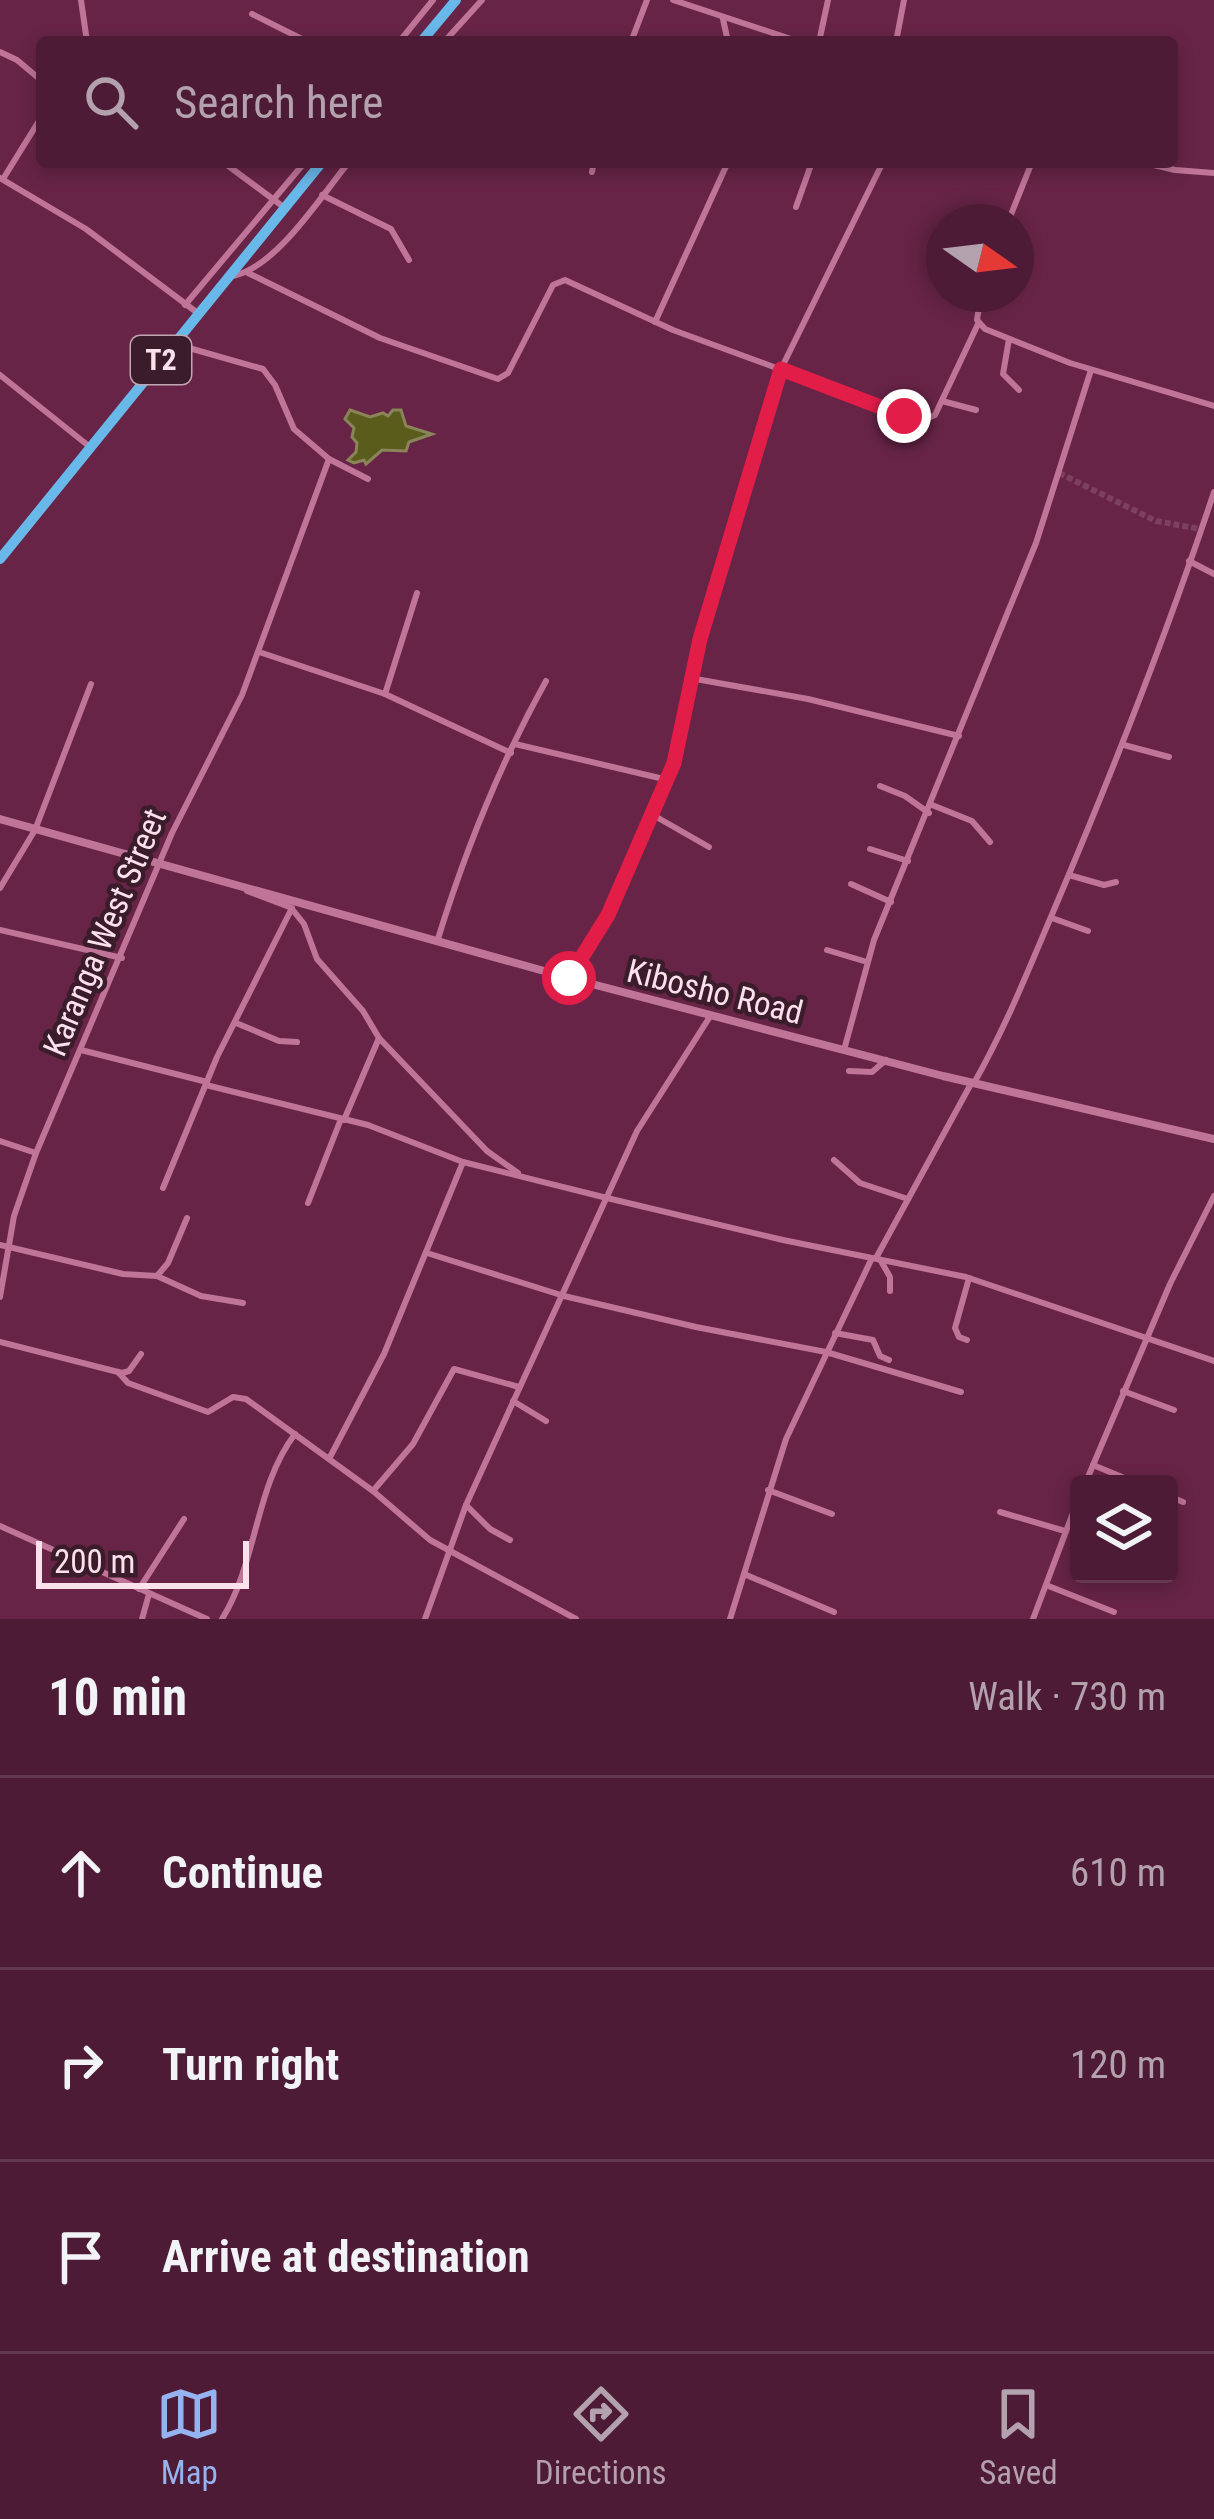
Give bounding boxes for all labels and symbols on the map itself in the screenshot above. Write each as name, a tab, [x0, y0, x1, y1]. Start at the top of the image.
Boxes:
north arrow	[926, 204, 1034, 312]
road number: T2	[131, 336, 191, 384]
route end	[877, 389, 931, 443]
street label: Karanga West Street	[35, 803, 174, 1062]
route start	[542, 951, 596, 1005]
street label: Kibosho Road	[623, 951, 807, 1032]
scale bar	[36, 1535, 249, 1588]

